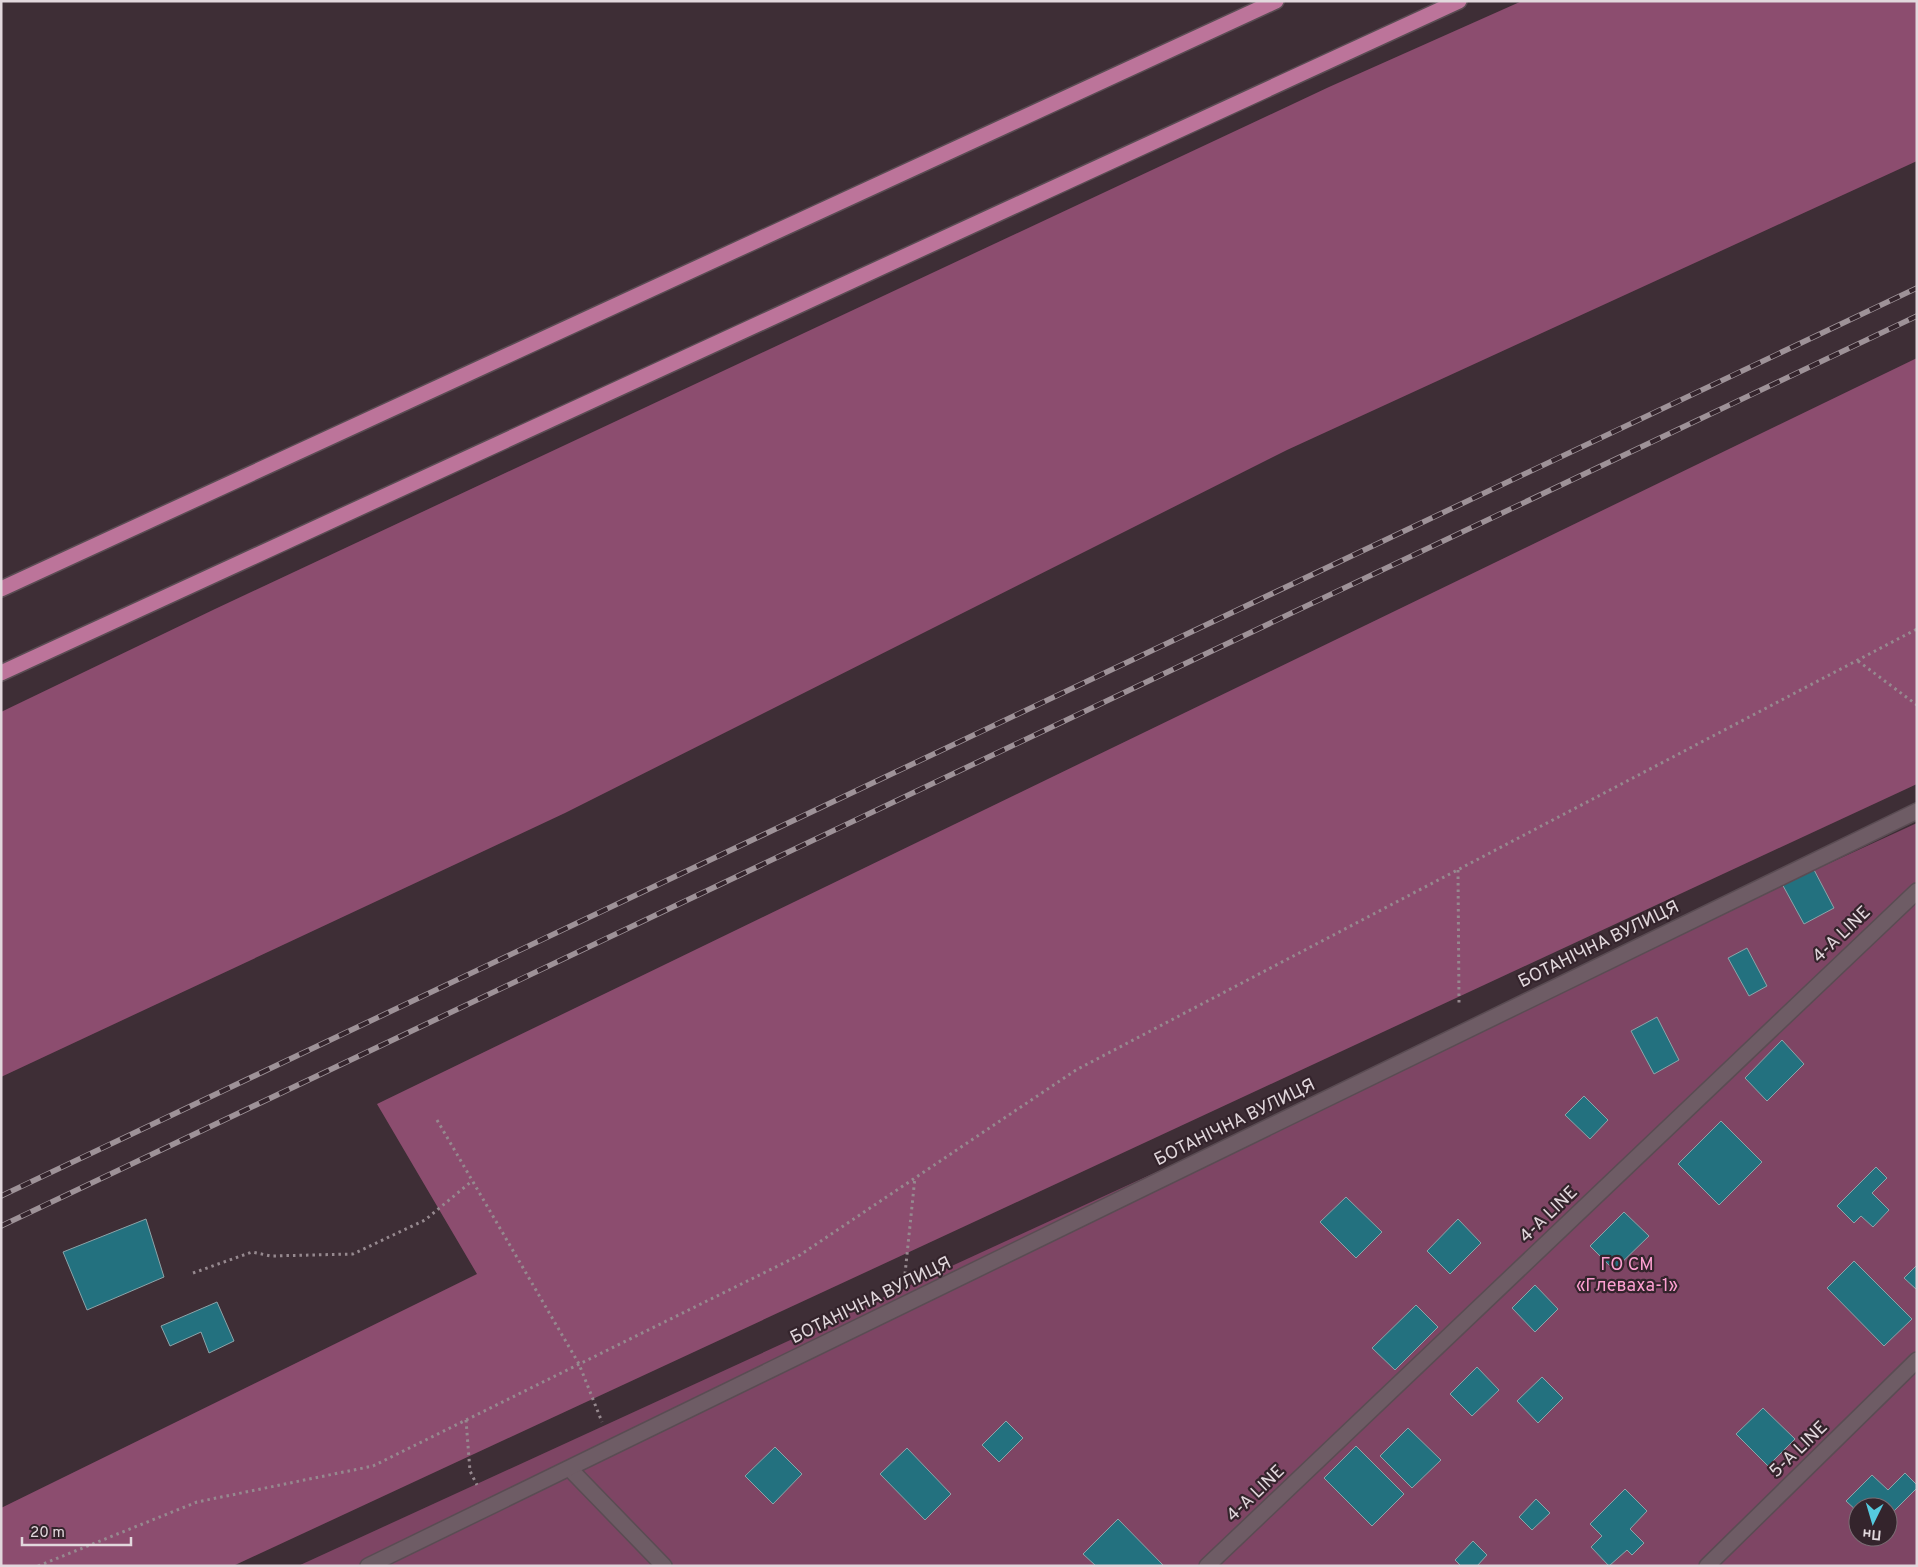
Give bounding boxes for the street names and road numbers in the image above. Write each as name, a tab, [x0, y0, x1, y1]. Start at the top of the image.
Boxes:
street label: БОТАНІЧНА ВУЛИЦЯ	[1515, 896, 1683, 994]
street label: 4-A LINE	[1808, 902, 1876, 968]
street label: БОТАНІЧНА ВУЛИЦЯ	[1151, 1074, 1319, 1172]
street label: 4-A LINE	[1515, 1182, 1583, 1248]
street label: БОТАНІЧНА ВУЛИЦЯ	[787, 1252, 955, 1350]
street label: 5-A LINE	[1765, 1417, 1833, 1483]
street label: 4-A LINE	[1222, 1461, 1290, 1527]

